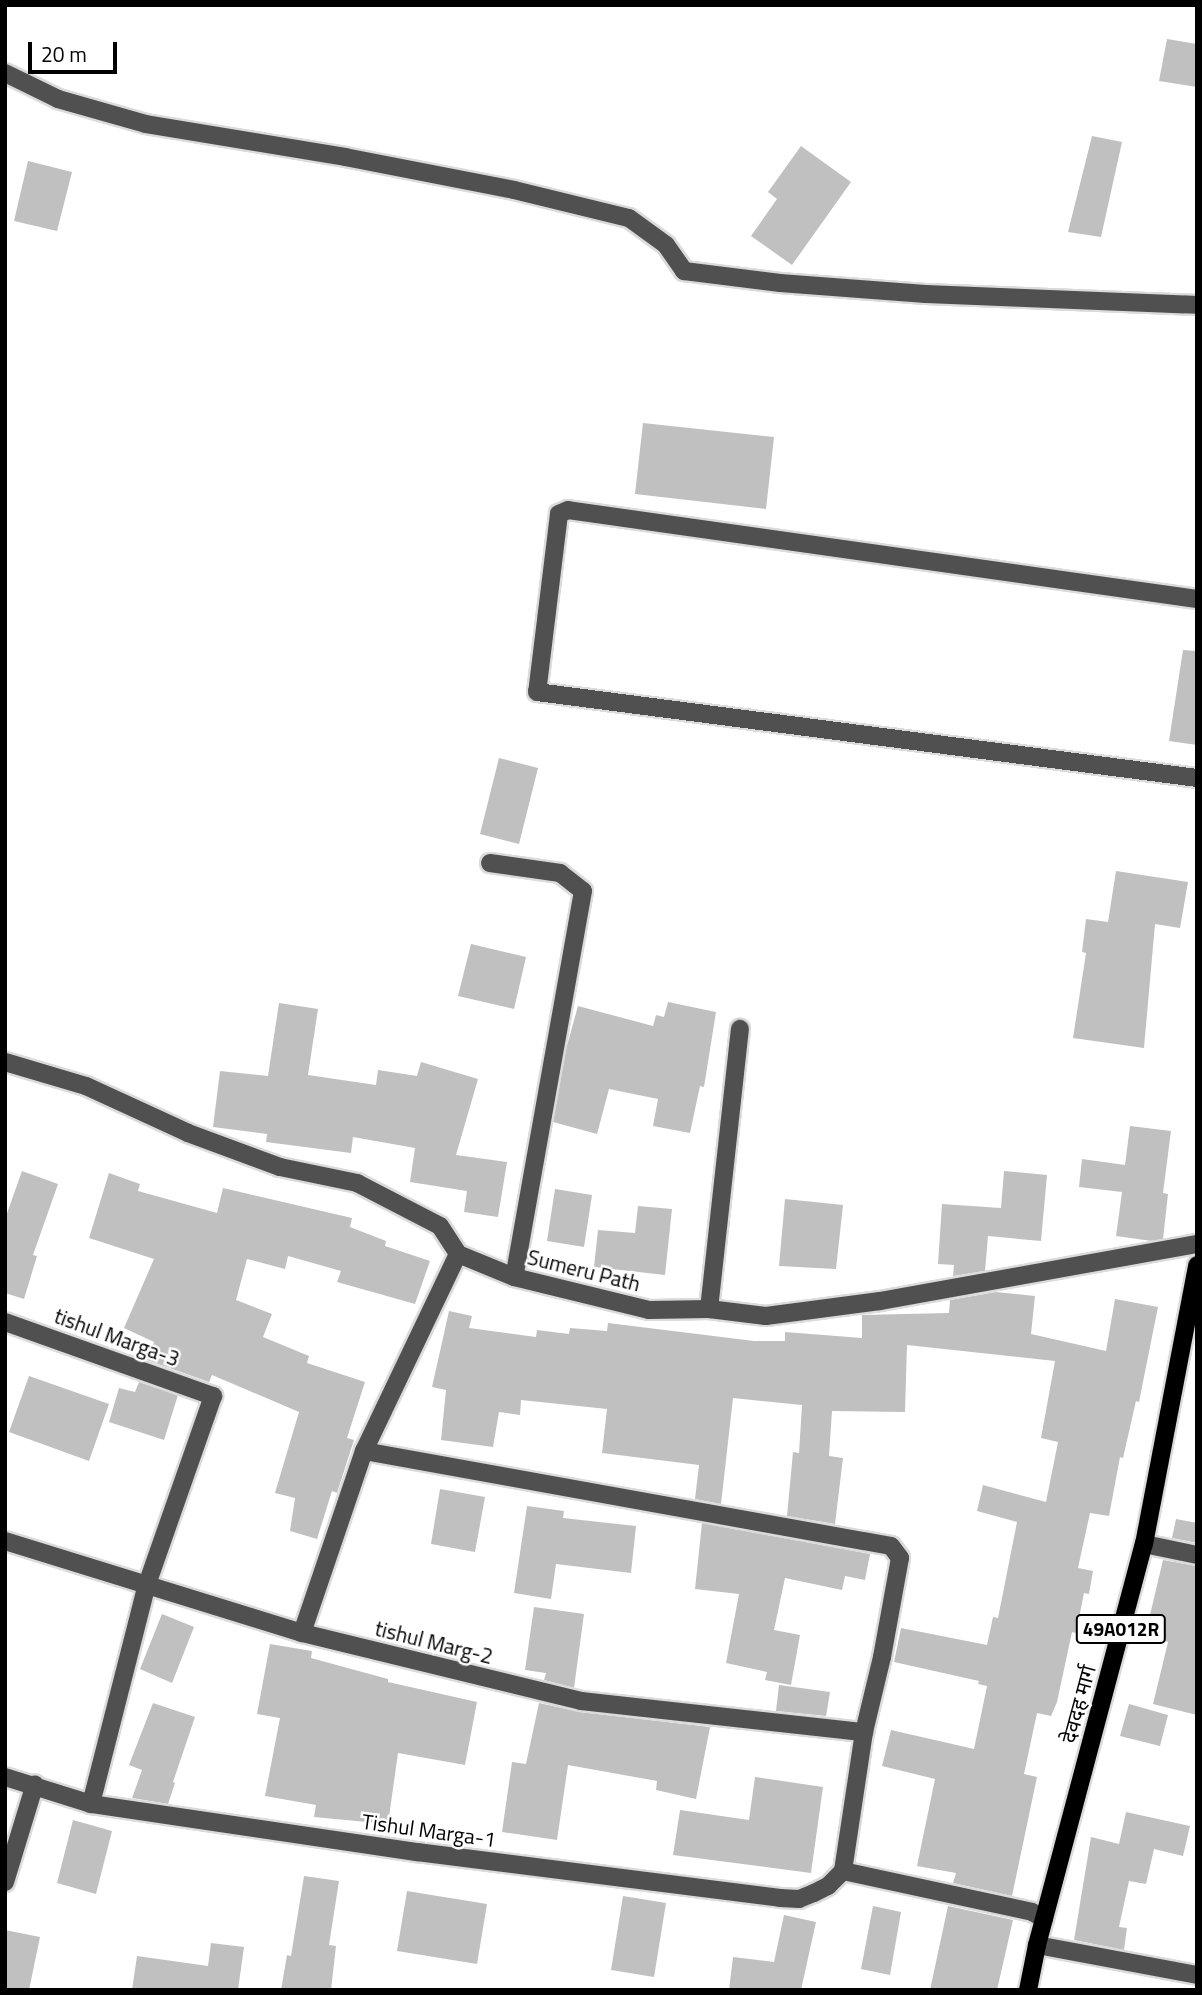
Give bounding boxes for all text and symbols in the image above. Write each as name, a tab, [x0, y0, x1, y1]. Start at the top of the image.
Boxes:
scale bar	[32, 28, 121, 72]
text: 20 m	[41, 38, 87, 70]
street label: Sumeru Path	[525, 1244, 643, 1296]
street label: tishul Marga-3	[51, 1303, 183, 1371]
road number: 49A012R	[1076, 1614, 1166, 1644]
street label: tishul Marg-2	[373, 1615, 495, 1669]
street label: देवदह मार्ग	[1056, 1662, 1100, 1746]
street label: Tishul Marga-1	[360, 1808, 498, 1852]

